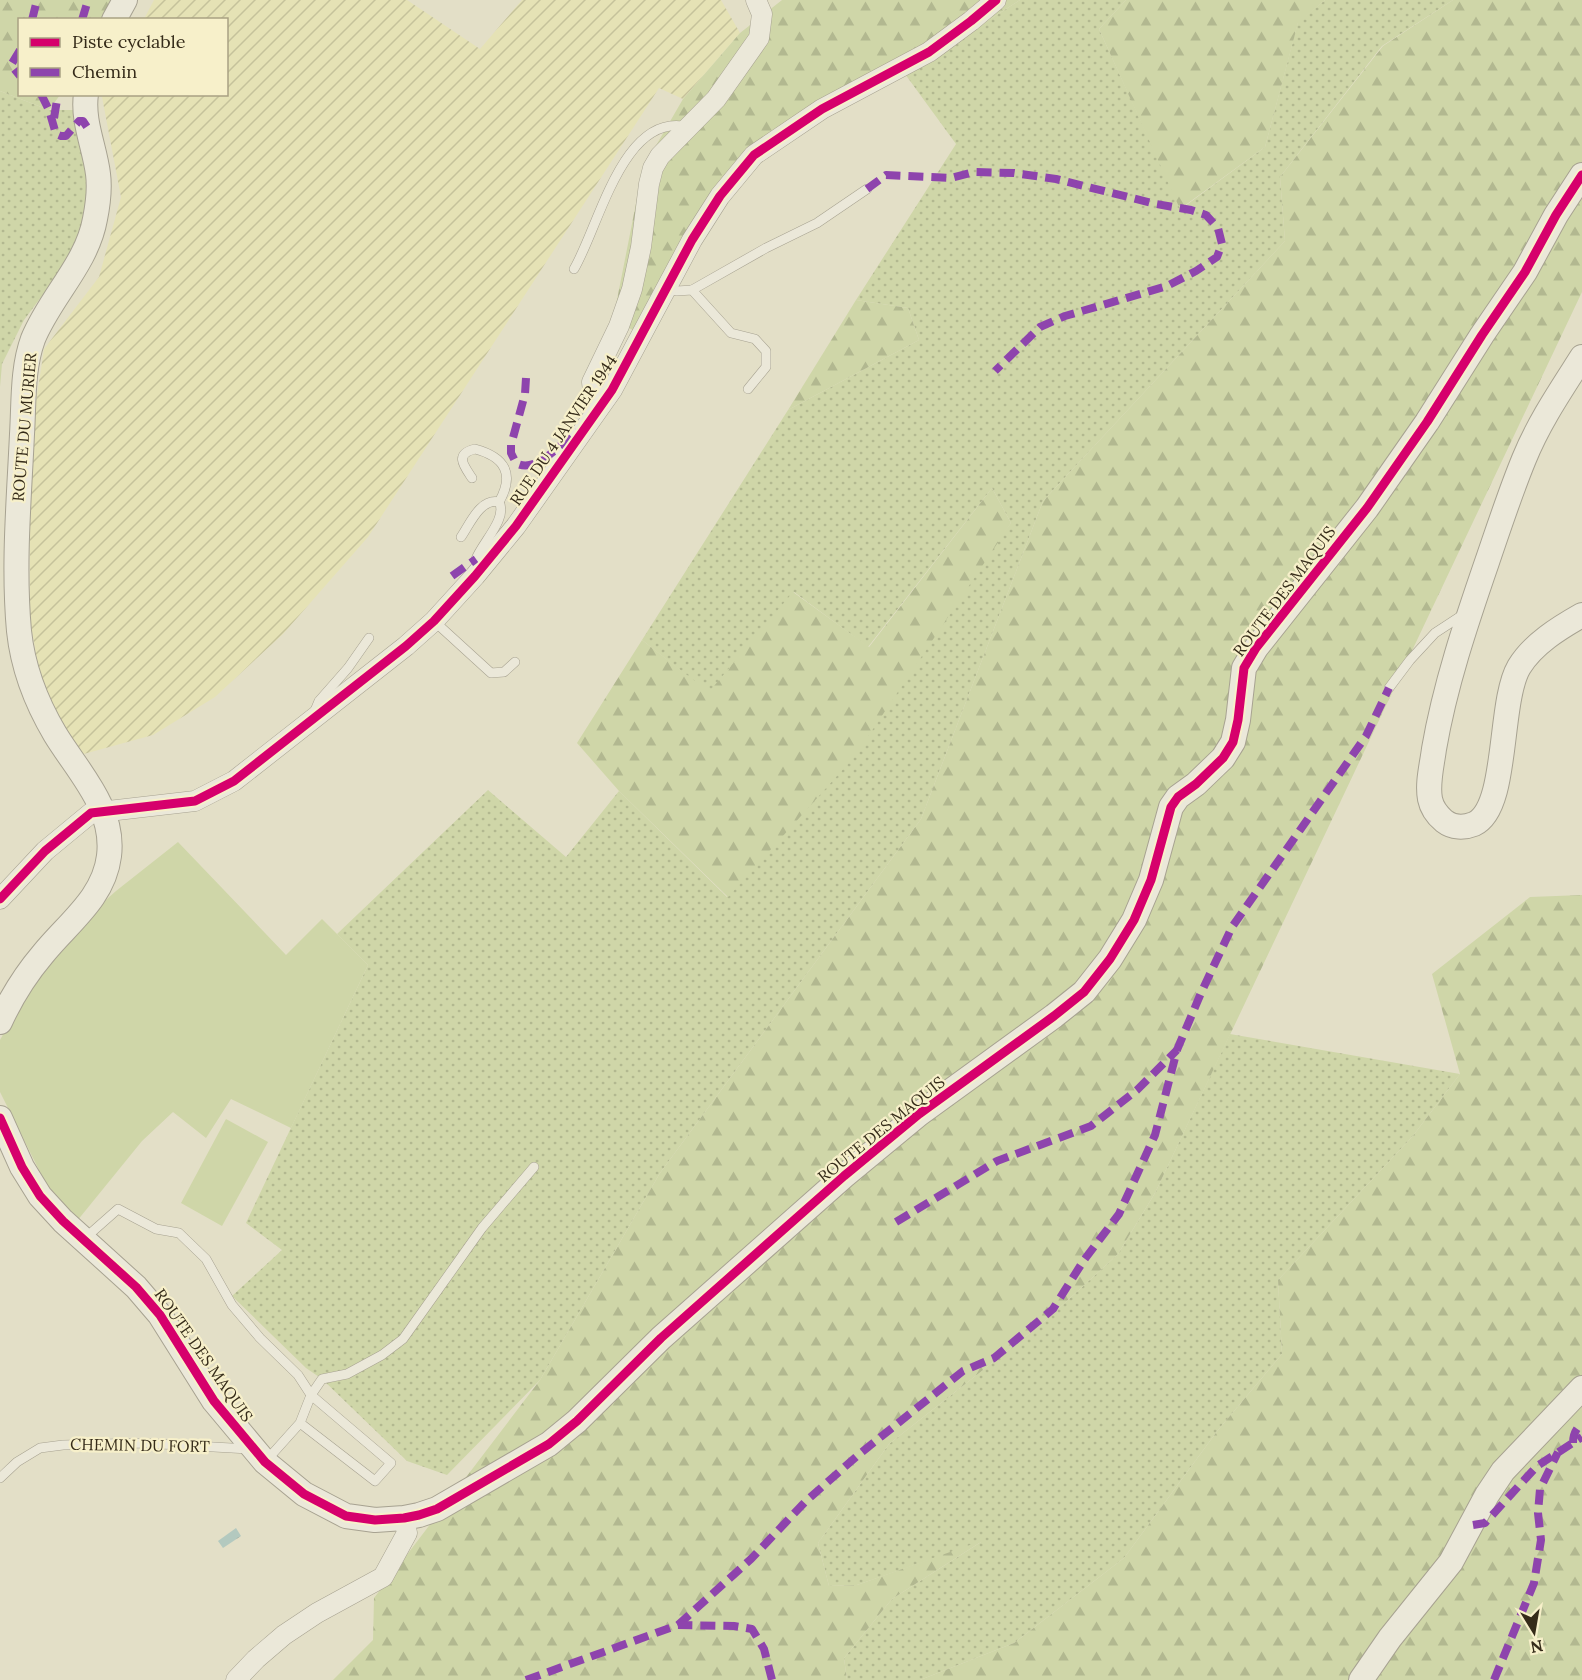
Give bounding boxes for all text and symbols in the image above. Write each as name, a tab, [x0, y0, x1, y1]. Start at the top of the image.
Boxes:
legend	[18, 18, 228, 96]
text: Piste cyclable	[72, 30, 186, 53]
text: Chemin	[72, 60, 137, 83]
street label: ROUTE DU MURIER	[8, 351, 41, 502]
street label: RUE DU 4 JANVIER 1944	[505, 351, 621, 509]
street label: ROUTE DES MAQUIS	[1229, 522, 1339, 660]
street label: ROUTE DES MAQUIS	[813, 1072, 949, 1186]
street label: ROUTE DES MAQUIS	[151, 1285, 257, 1425]
street label: CHEMIN DU FORT	[70, 1434, 210, 1456]
north arrow	[1504, 1602, 1564, 1662]
text: N	[1529, 1636, 1545, 1658]

